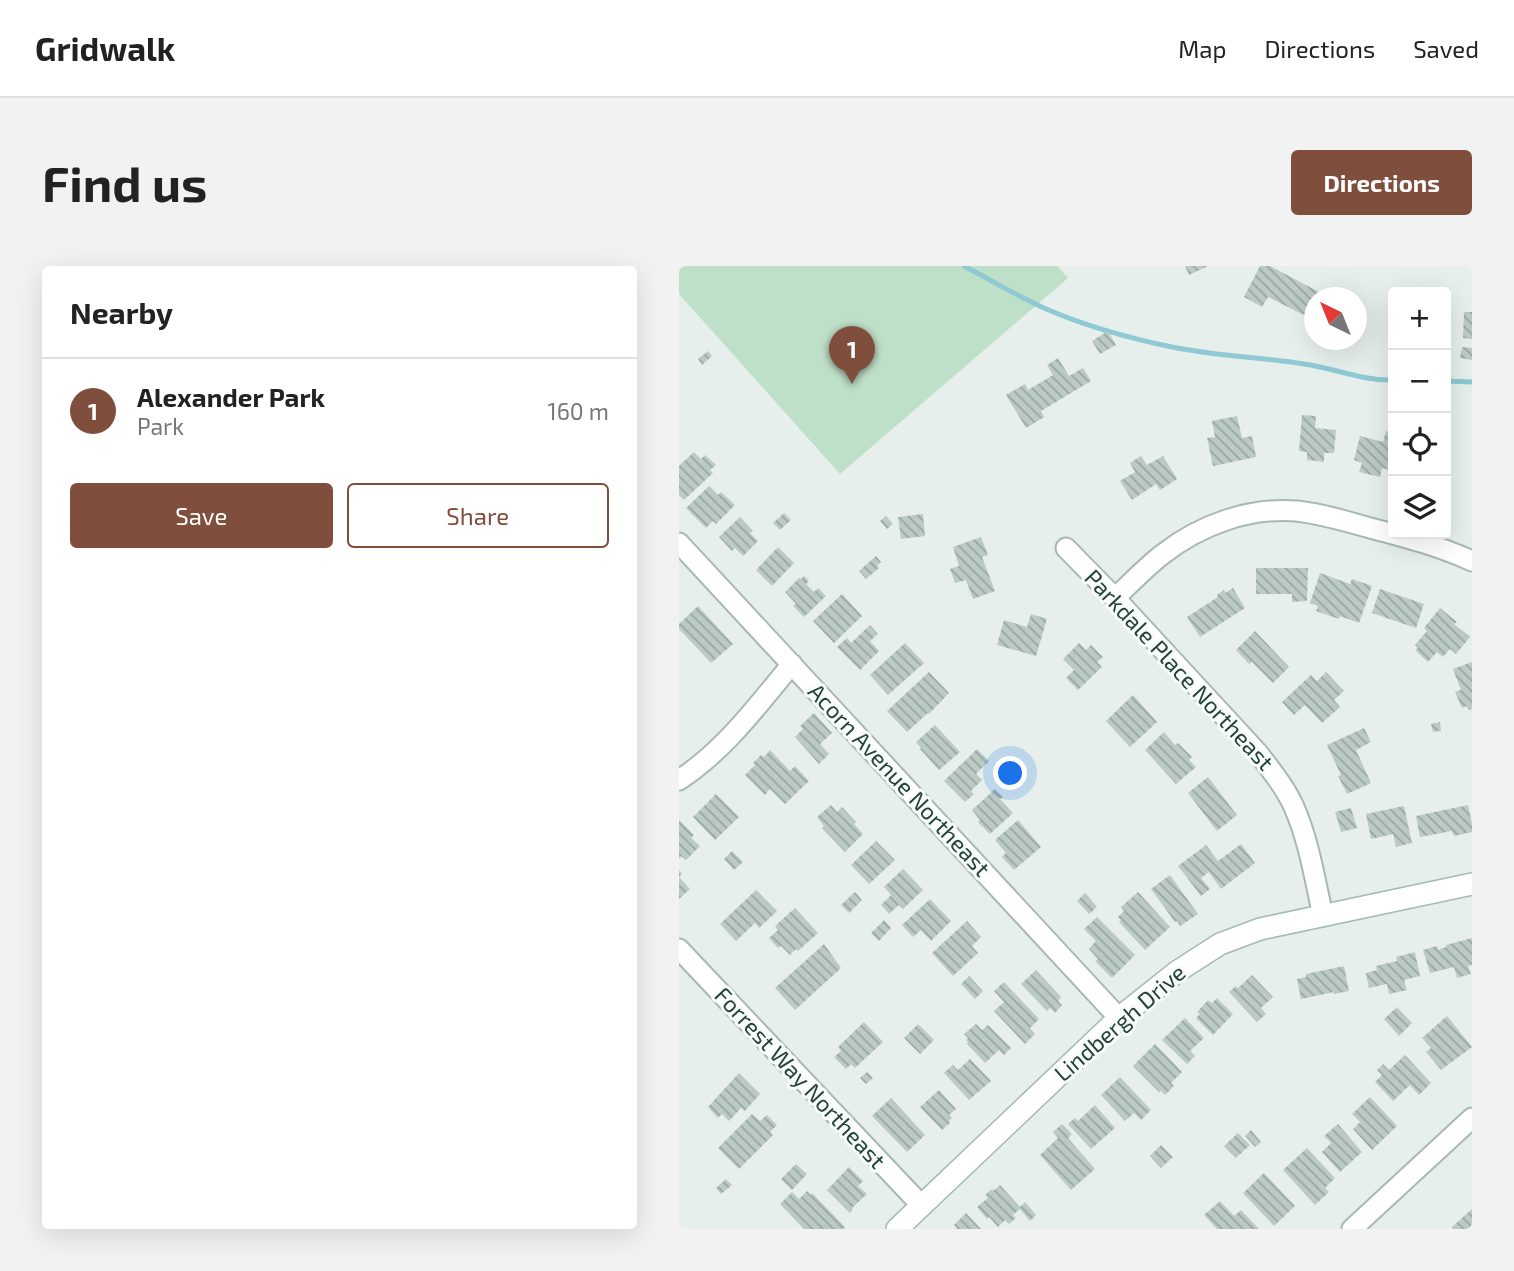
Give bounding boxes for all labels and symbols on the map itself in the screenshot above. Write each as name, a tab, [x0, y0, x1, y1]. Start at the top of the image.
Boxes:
north arrow	[1304, 287, 1367, 350]
pin: 1	[829, 326, 875, 384]
street label: Parkdale Place Northeast	[1079, 563, 1280, 776]
street label: Acorn Avenue Northeast	[803, 677, 997, 882]
your location	[993, 756, 1027, 790]
street label: Lindbergh Drive	[1048, 958, 1191, 1087]
street label: Forrest Way Northeast	[709, 981, 892, 1174]

